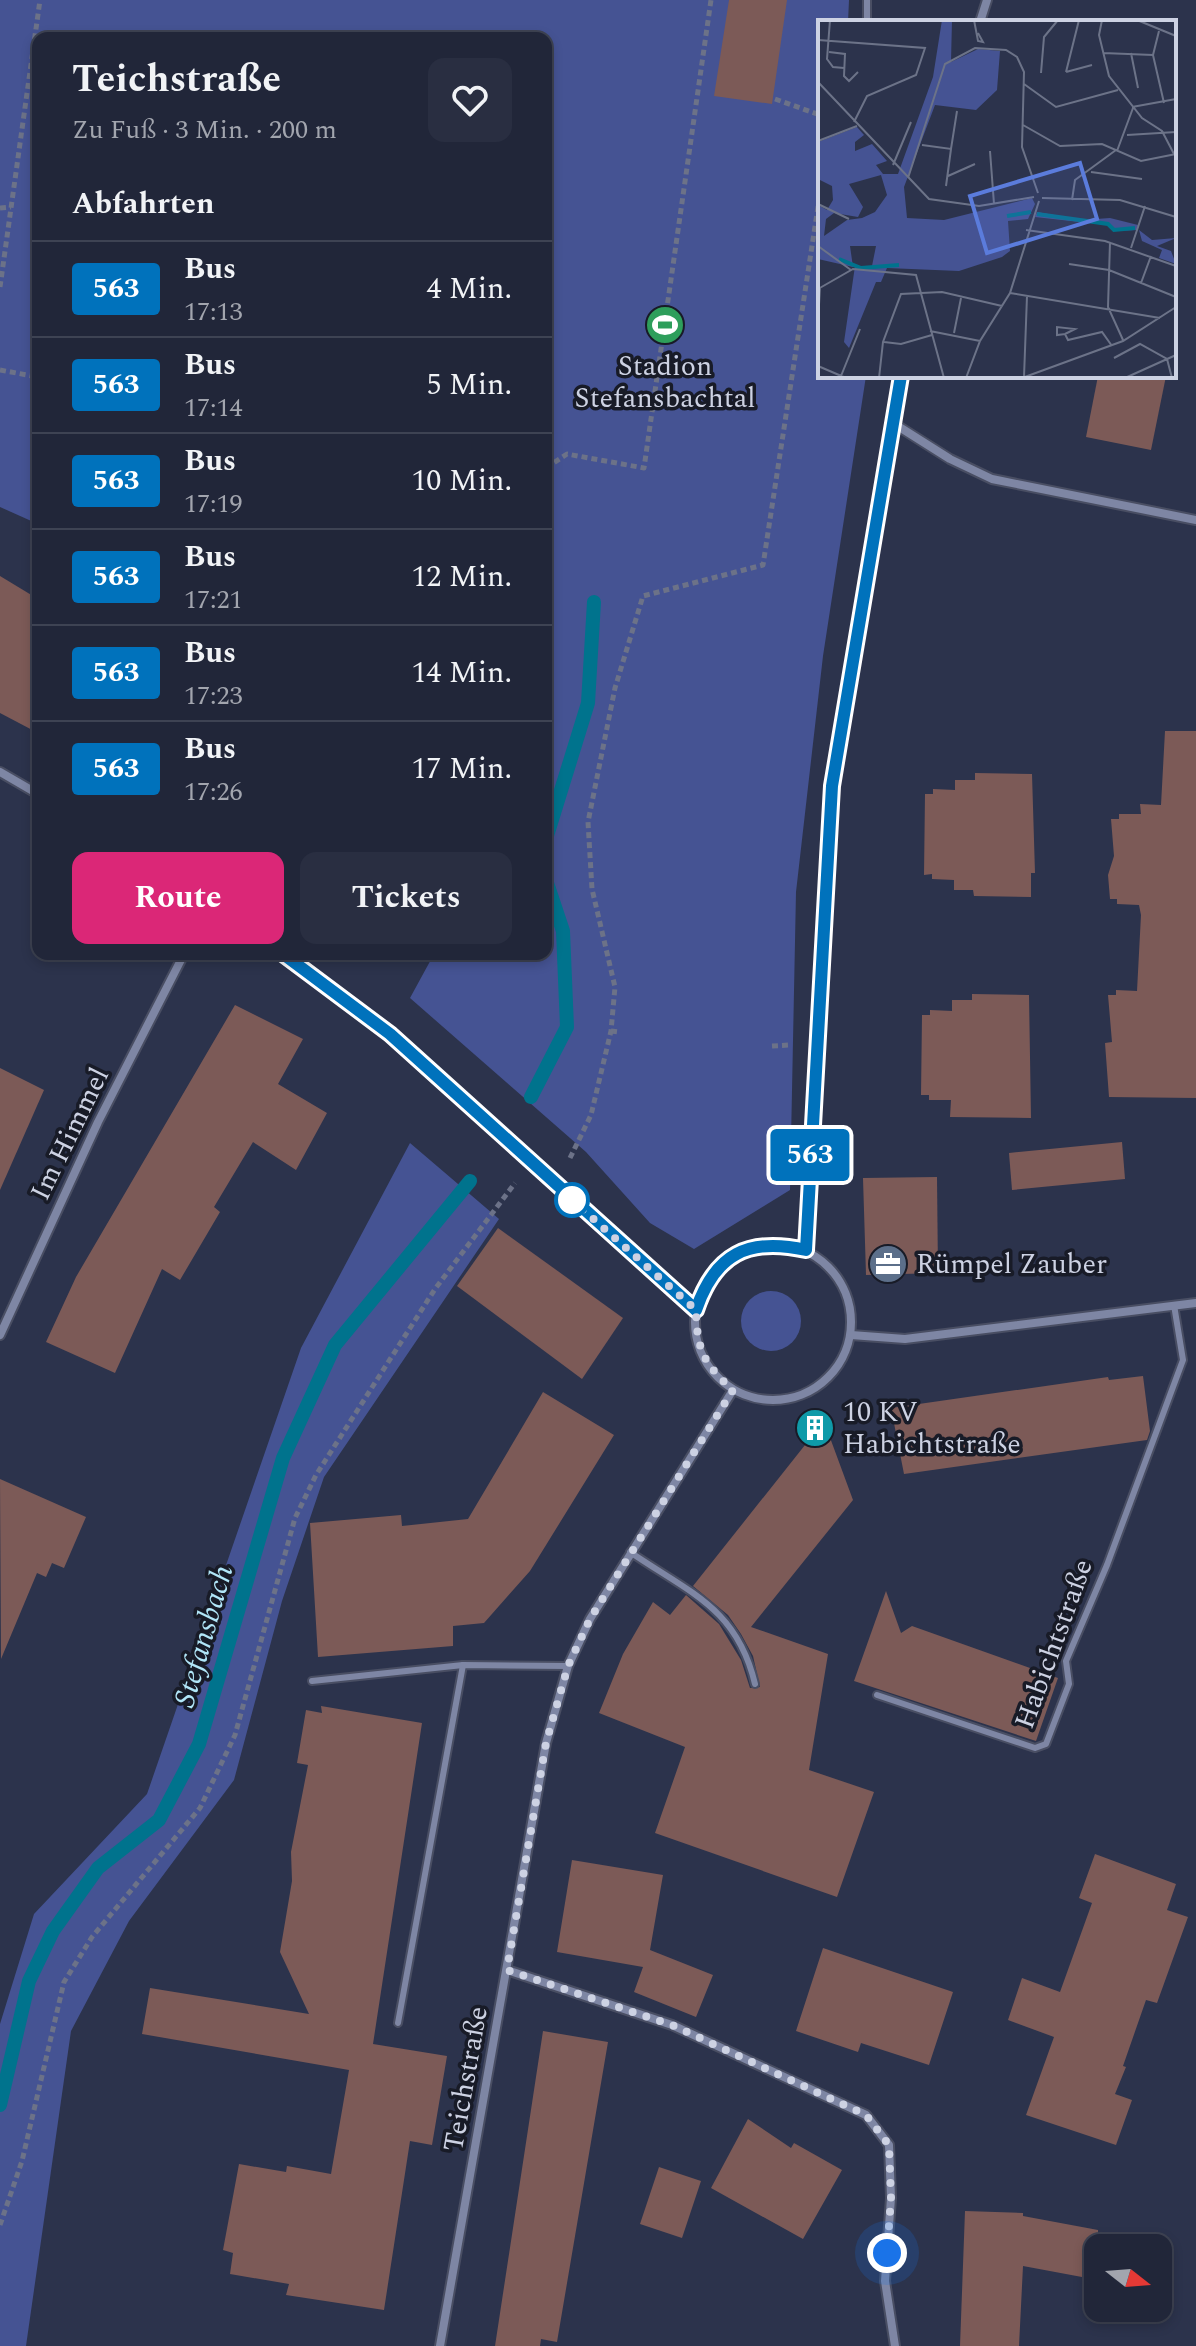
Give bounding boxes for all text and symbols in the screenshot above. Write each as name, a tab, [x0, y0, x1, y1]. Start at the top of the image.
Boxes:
inset map	[818, 20, 1176, 378]
text: Teichstraße	[72, 51, 281, 109]
button: heart	[428, 58, 512, 142]
text: Zu Fuß · 3 Min. · 200 m	[72, 110, 337, 150]
text: Abfahrten	[72, 181, 215, 227]
text: Bus	[184, 246, 236, 292]
text: 4 Min.	[426, 266, 512, 312]
text: 563	[92, 267, 140, 310]
text: 17:13	[184, 292, 243, 332]
sports icon: Stadion Stefansbachtal	[644, 304, 686, 346]
text: Bus	[184, 342, 236, 388]
place label: Stadion Stefansbachtal	[575, 345, 755, 420]
text: 5 Min.	[426, 362, 512, 408]
text: 563	[92, 363, 140, 406]
text: 17:14	[184, 388, 243, 428]
text: Bus	[184, 438, 236, 484]
text: 10 Min.	[411, 458, 512, 504]
text: 563	[92, 459, 140, 502]
text: 17:19	[184, 484, 243, 524]
text: Bus	[184, 534, 236, 580]
text: 12 Min.	[411, 554, 512, 600]
text: 563	[92, 555, 140, 598]
text: 17:21	[184, 580, 243, 620]
text: Bus	[184, 630, 236, 676]
text: 14 Min.	[411, 650, 512, 696]
text: 563	[92, 651, 140, 694]
text: 17:23	[184, 676, 243, 716]
text: Bus	[184, 726, 236, 772]
text: 17 Min.	[411, 746, 512, 792]
text: 563	[92, 747, 140, 790]
text: 17:26	[184, 772, 243, 812]
button: Route	[72, 852, 284, 944]
button: Tickets	[300, 852, 512, 944]
street label: Im Himmel	[19, 1060, 121, 1208]
line badge: 563	[764, 1129, 856, 1181]
text: 563	[786, 1133, 834, 1176]
unlabelled marker	[555, 1183, 589, 1217]
office icon: Rümpel Zauber	[867, 1243, 909, 1285]
place label: Rümpel Zauber	[916, 1243, 1107, 1286]
place label: 10 KV Habichtstraße	[843, 1391, 1021, 1466]
building icon: 10 KV Habichtstraße	[794, 1407, 836, 1449]
street label: Habichtstraße	[1003, 1553, 1105, 1735]
water label: Stefansbach	[162, 1559, 246, 1713]
street label: Teichstraße	[432, 2003, 500, 2155]
your location	[867, 2233, 907, 2273]
north arrow	[1084, 2234, 1172, 2322]
map controls	[1084, 2234, 1172, 2322]

